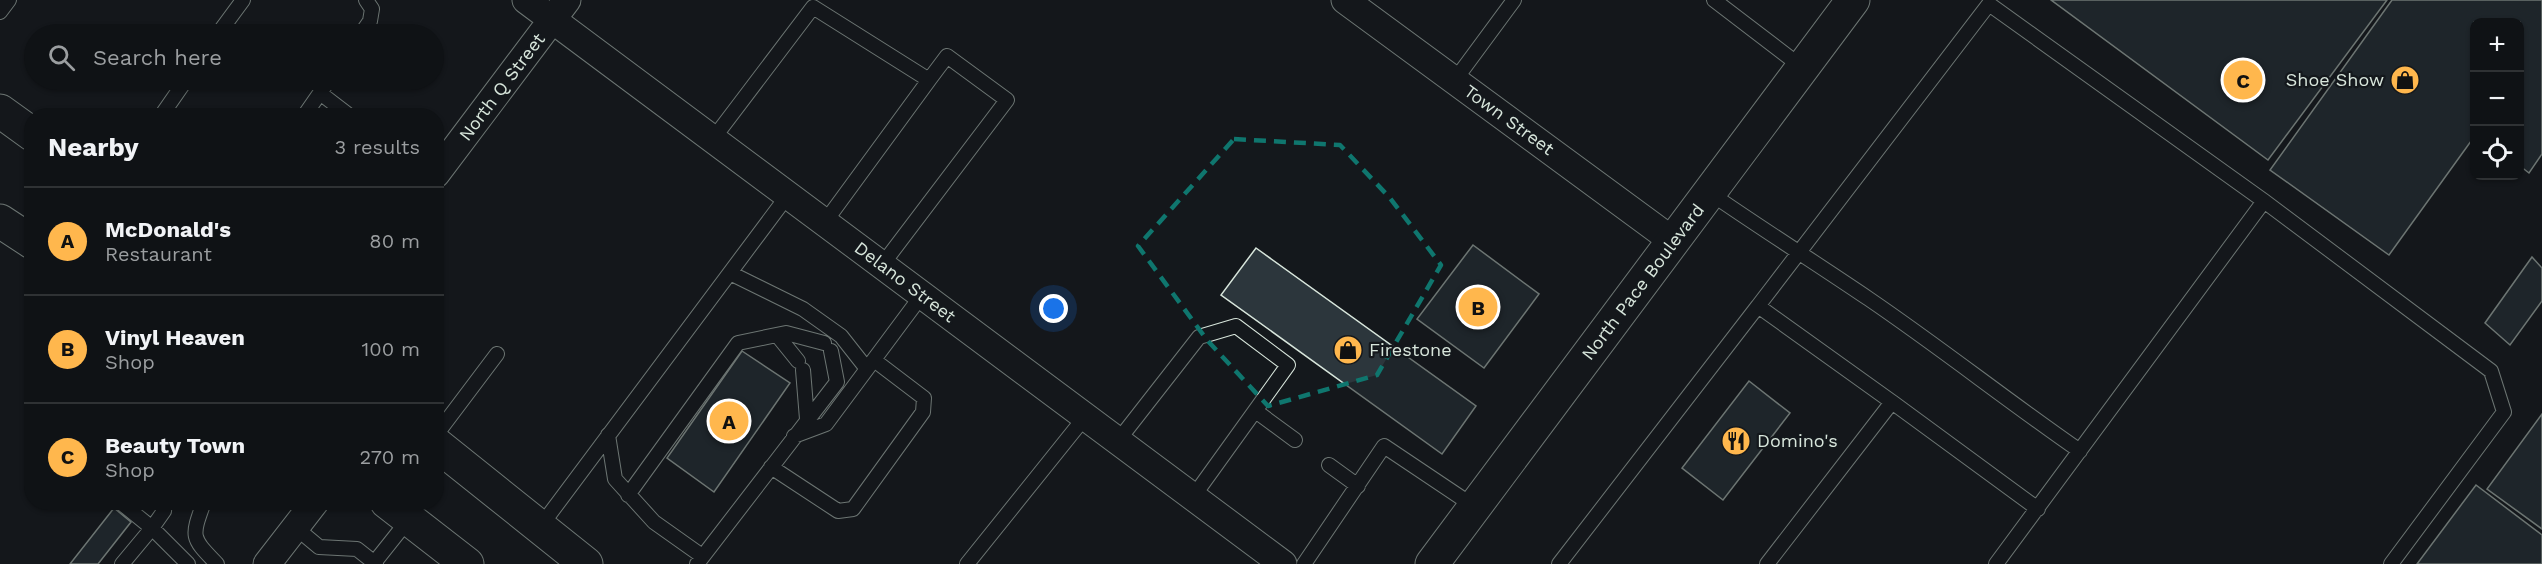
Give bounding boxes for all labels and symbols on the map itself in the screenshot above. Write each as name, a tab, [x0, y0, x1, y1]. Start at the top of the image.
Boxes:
street label: North Q Street	[454, 28, 549, 145]
pin: C	[2224, 58, 2262, 103]
shop icon: Shoe Show	[2389, 64, 2421, 96]
place label: Shoe Show	[2286, 69, 2384, 90]
street label: Town Street	[1460, 80, 1559, 159]
street label: North Pace Boulevard	[1577, 199, 1708, 364]
street label: Delano Street	[851, 237, 960, 327]
pin: B	[1458, 284, 1498, 330]
your location	[1039, 294, 1068, 323]
shop icon: Firestone	[1332, 334, 1364, 366]
place label: Firestone	[1369, 339, 1452, 360]
pin: A	[710, 398, 748, 444]
restaurant icon: Domino's	[1720, 425, 1752, 457]
place label: Domino's	[1757, 430, 1838, 451]

